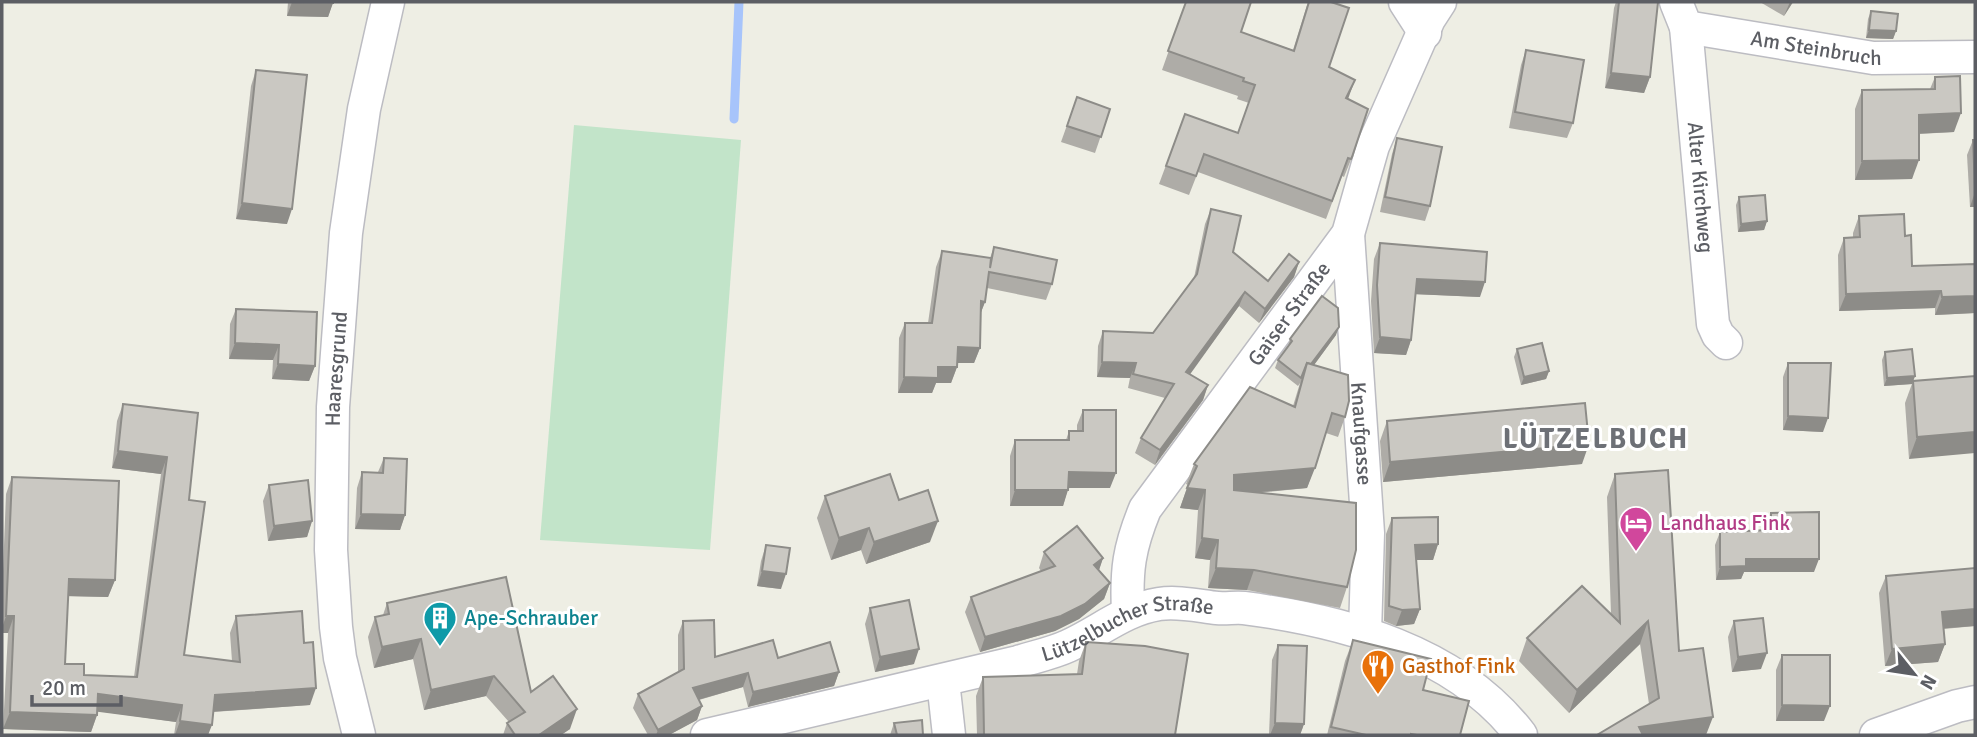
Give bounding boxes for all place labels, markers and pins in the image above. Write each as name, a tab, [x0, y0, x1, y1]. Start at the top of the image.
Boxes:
hotel icon: Landhaus Fink	[1617, 504, 1655, 553]
place label: Landhaus Fink	[1660, 510, 1790, 536]
building icon: Ape-Schrauber	[421, 599, 459, 648]
place label: Ape-Schrauber	[464, 605, 598, 631]
restaurant icon: Gasthof Fink	[1359, 647, 1397, 696]
place label: Gasthof Fink	[1402, 653, 1516, 679]

